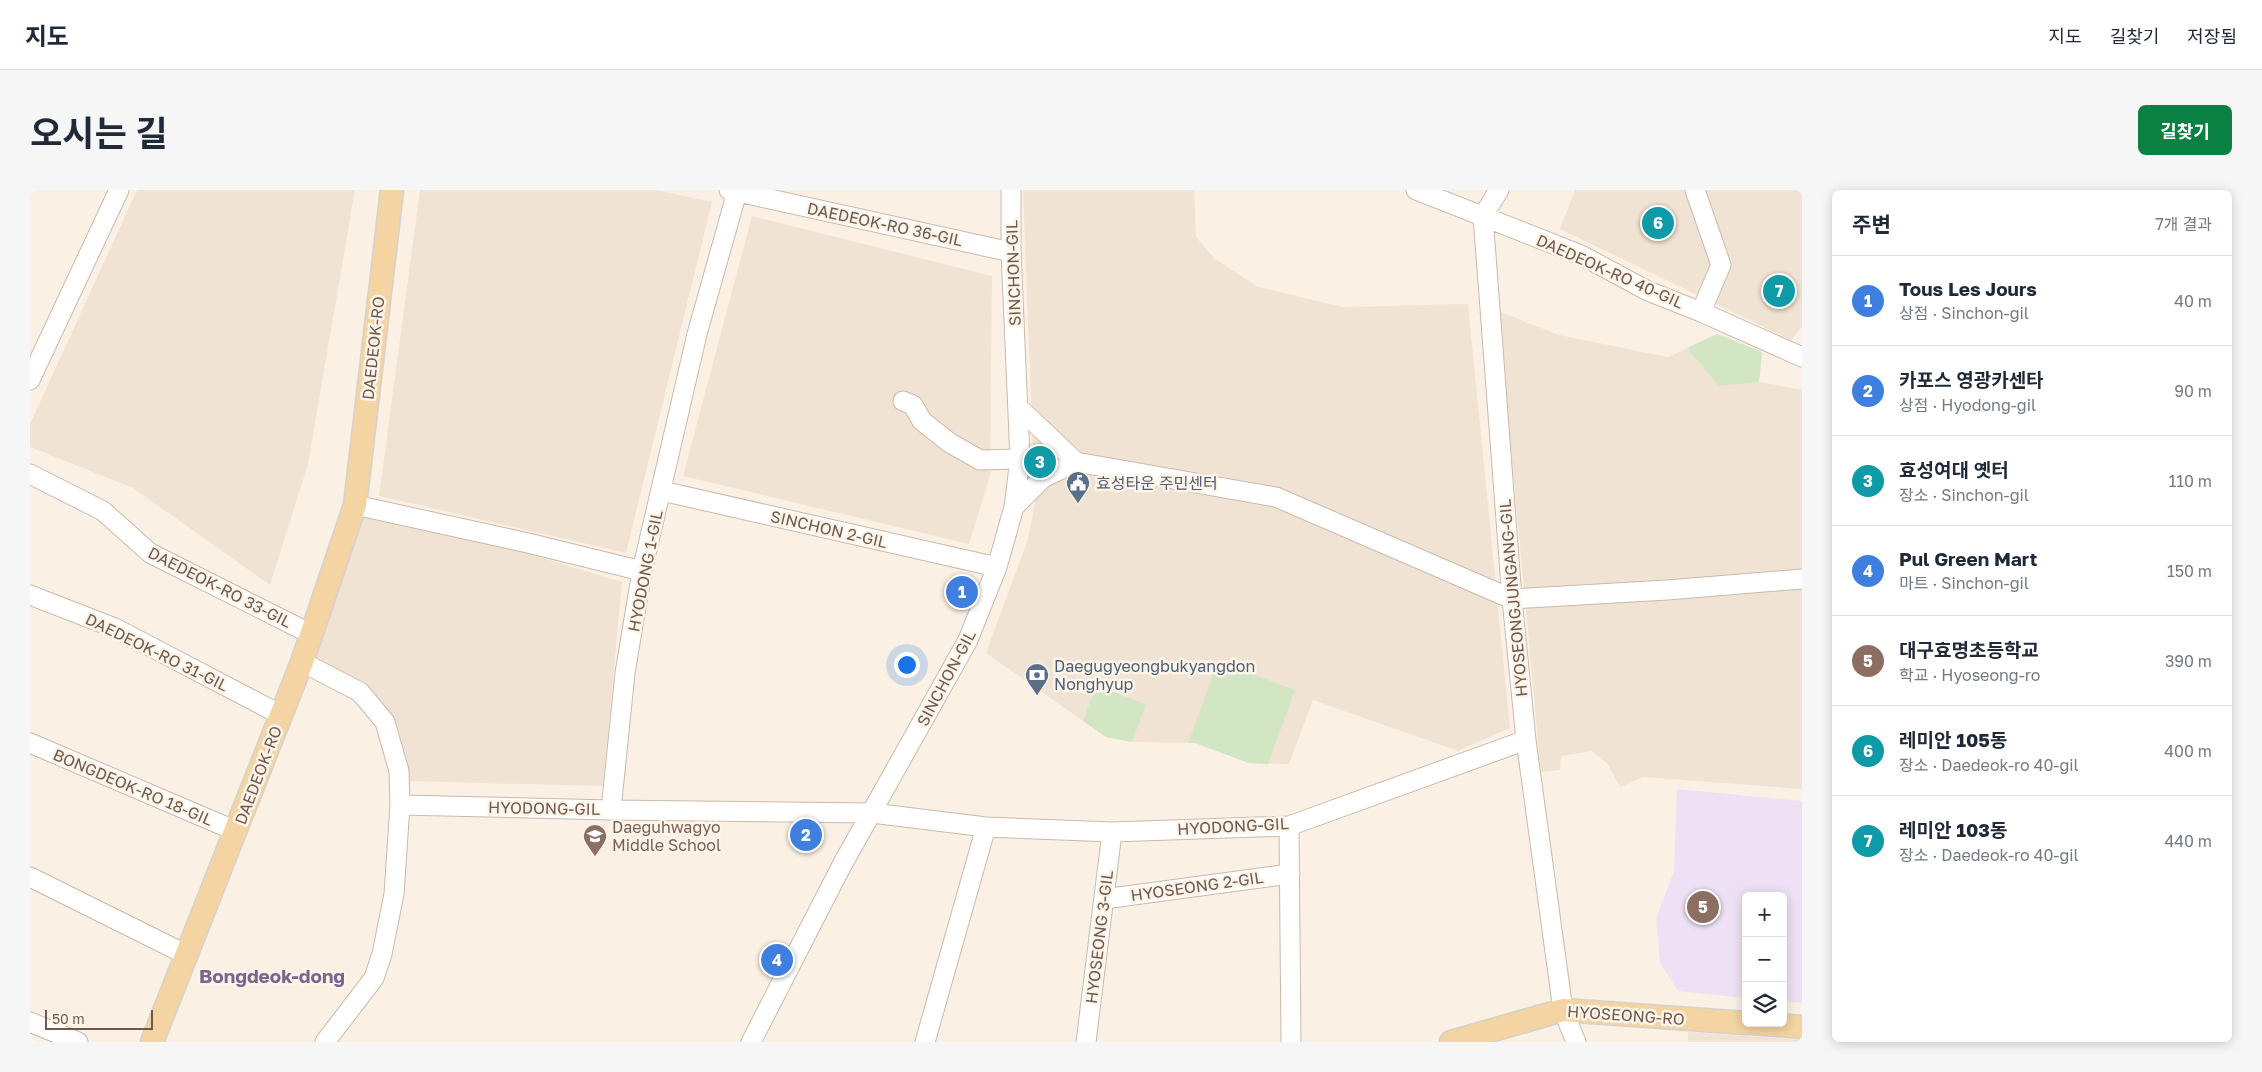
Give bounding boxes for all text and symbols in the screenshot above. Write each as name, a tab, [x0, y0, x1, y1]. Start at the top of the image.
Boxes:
text: 지도	[25, 21, 69, 50]
text: 지도	[2049, 25, 2082, 47]
text: 길찾기	[2110, 25, 2159, 47]
text: 저장됨	[2187, 25, 2237, 47]
button: 길찾기	[2138, 105, 2232, 155]
text: 오시는 길	[30, 112, 168, 154]
street label: DAEDEOK-RO 36-GIL	[805, 198, 965, 250]
pin: 6	[1642, 204, 1674, 242]
text: 주변	[1852, 211, 1891, 237]
text: 7개 결과	[2155, 214, 2212, 234]
street label: SINCHON-GIL	[1001, 220, 1025, 326]
street label: DAEDEOK-RO 40-GIL	[1533, 230, 1687, 312]
pin: 7	[1763, 272, 1795, 310]
text: Tous Les Jours	[1899, 277, 2037, 300]
text: 1	[1864, 291, 1872, 311]
text: 40 m	[2174, 291, 2212, 311]
street label: DAEDEOK-RO	[358, 295, 388, 401]
text: 상점 · Sinchon-gil	[1899, 303, 2029, 323]
text: 카포스 영광카센타	[1899, 368, 2044, 391]
text: 2	[1863, 381, 1873, 401]
text: 90 m	[2174, 381, 2212, 401]
text: 상점 · Hyodong-gil	[1899, 395, 2036, 415]
pin: 3	[1024, 443, 1056, 481]
text: 효성여대 옛터	[1899, 458, 2009, 481]
public building icon: 효성타운 주민센터	[1065, 470, 1091, 504]
text: 3	[1863, 471, 1873, 491]
text: 110 m	[2168, 471, 2212, 491]
place label: 효성타운 주민센터	[1096, 473, 1218, 493]
text: 장소 · Sinchon-gil	[1899, 485, 2029, 505]
street label: HYOSEONGJUNGANG-GIL	[1494, 498, 1532, 698]
street label: SINCHON 2-GIL	[769, 506, 889, 552]
street label: HYODONG 1-GIL	[623, 508, 667, 634]
street label: DAEDEOK-RO 33-GIL	[145, 542, 295, 632]
text: Pul Green Mart	[1899, 547, 2037, 570]
text: 4	[1863, 561, 1873, 581]
text: 150 m	[2167, 561, 2212, 581]
pin: 1	[946, 573, 978, 611]
text: 마트 · Sinchon-gil	[1899, 573, 2029, 593]
street label: DAEDEOK-RO 31-GIL	[82, 609, 232, 695]
street label: SINCHON-GIL	[912, 627, 980, 729]
text: 대구효명초등학교	[1899, 638, 2039, 661]
text: 5	[1863, 651, 1873, 671]
text: 390 m	[2165, 651, 2212, 671]
your location	[894, 652, 920, 678]
place label: Daegugyeongbukyangdon Nonghyup	[1054, 656, 1255, 694]
bank icon: Daegugyeongbukyangdon Nonghyup	[1024, 662, 1050, 696]
text: 학교 · Hyoseong-ro	[1899, 665, 2040, 685]
street label: DAEDEOK-RO	[230, 723, 286, 827]
text: 레미안 105동	[1899, 728, 2007, 751]
text: 6	[1863, 741, 1873, 761]
text: 400 m	[2164, 741, 2212, 761]
street label: BONGDEOK-RO 18-GIL	[50, 744, 216, 830]
text: 장소 · Daedeok-ro 40-gil	[1899, 755, 2079, 775]
street label: HYODONG-GIL	[488, 797, 600, 819]
street label: HYODONG-GIL	[1177, 813, 1289, 839]
pin: 2	[790, 816, 822, 854]
place label: Daeguhwagyo Middle School	[612, 817, 721, 855]
text: 레미안 103동	[1899, 818, 2007, 841]
school or university icon: Daeguhwagyo Middle School	[582, 823, 608, 857]
text: 7	[1864, 831, 1872, 851]
text: 440 m	[2164, 831, 2212, 851]
text: 장소 · Daedeok-ro 40-gil	[1899, 845, 2079, 865]
street label: HYOSEONG 2-GIL	[1129, 867, 1265, 905]
street label: HYOSEONG 3-GIL	[1081, 869, 1117, 1005]
pin: 5	[1687, 888, 1719, 926]
map controls	[1742, 892, 1787, 1027]
button: +	[1742, 892, 1787, 937]
button: −	[1742, 937, 1787, 982]
pin: 4	[761, 941, 793, 979]
district label: Bongdeok-dong	[199, 964, 345, 987]
button: layers	[1742, 982, 1787, 1027]
street label: HYOSEONG-RO	[1567, 1001, 1685, 1029]
scale bar	[45, 1007, 152, 1030]
text: 50 m	[52, 1010, 85, 1027]

